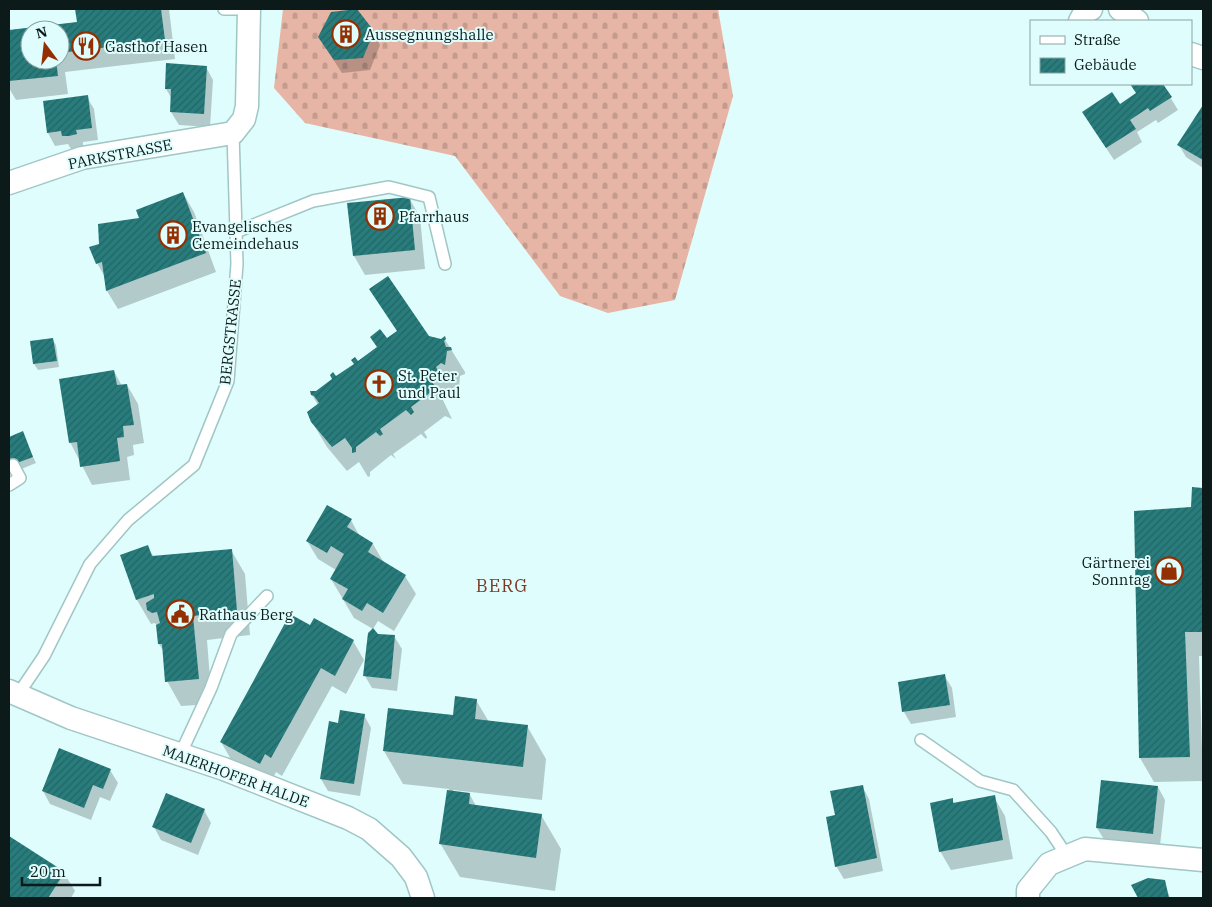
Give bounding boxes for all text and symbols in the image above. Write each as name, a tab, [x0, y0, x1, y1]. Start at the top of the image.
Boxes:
building icon: Aussegnungshalle	[331, 19, 361, 49]
north arrow	[20, 20, 70, 70]
legend	[1030, 20, 1192, 85]
text: N	[34, 22, 49, 43]
place label: Aussegnungshalle	[365, 25, 494, 44]
text: Straße	[1074, 30, 1121, 49]
restaurant icon: Gasthof Hasen	[71, 31, 101, 61]
place label: Gasthof Hasen	[105, 37, 208, 56]
text: Gebäude	[1074, 55, 1137, 74]
street label: PARKSTRASSE	[66, 135, 174, 173]
building icon: Pfarrhaus	[365, 201, 395, 231]
place label: Pfarrhaus	[399, 207, 469, 226]
place label: Evangelisches Gemeindehaus	[192, 217, 299, 253]
building icon: Evangelisches Gemeindehaus	[158, 220, 188, 250]
street label: BERGSTRASSE	[215, 278, 245, 386]
place label: St. Peter und Paul	[398, 366, 461, 402]
church icon: St. Peter und Paul	[364, 369, 394, 399]
place label: Gärtnerei Sonntag	[1082, 553, 1150, 589]
shop icon: Gärtnerei Sonntag	[1154, 556, 1184, 586]
district label: BERG	[476, 574, 528, 597]
public building icon: Rathaus Berg	[165, 599, 195, 629]
place label: Rathaus Berg	[199, 605, 293, 624]
street label: MAIERHOFER HALDE	[160, 741, 312, 811]
scale bar	[22, 854, 100, 886]
text: 20 m	[30, 862, 66, 881]

